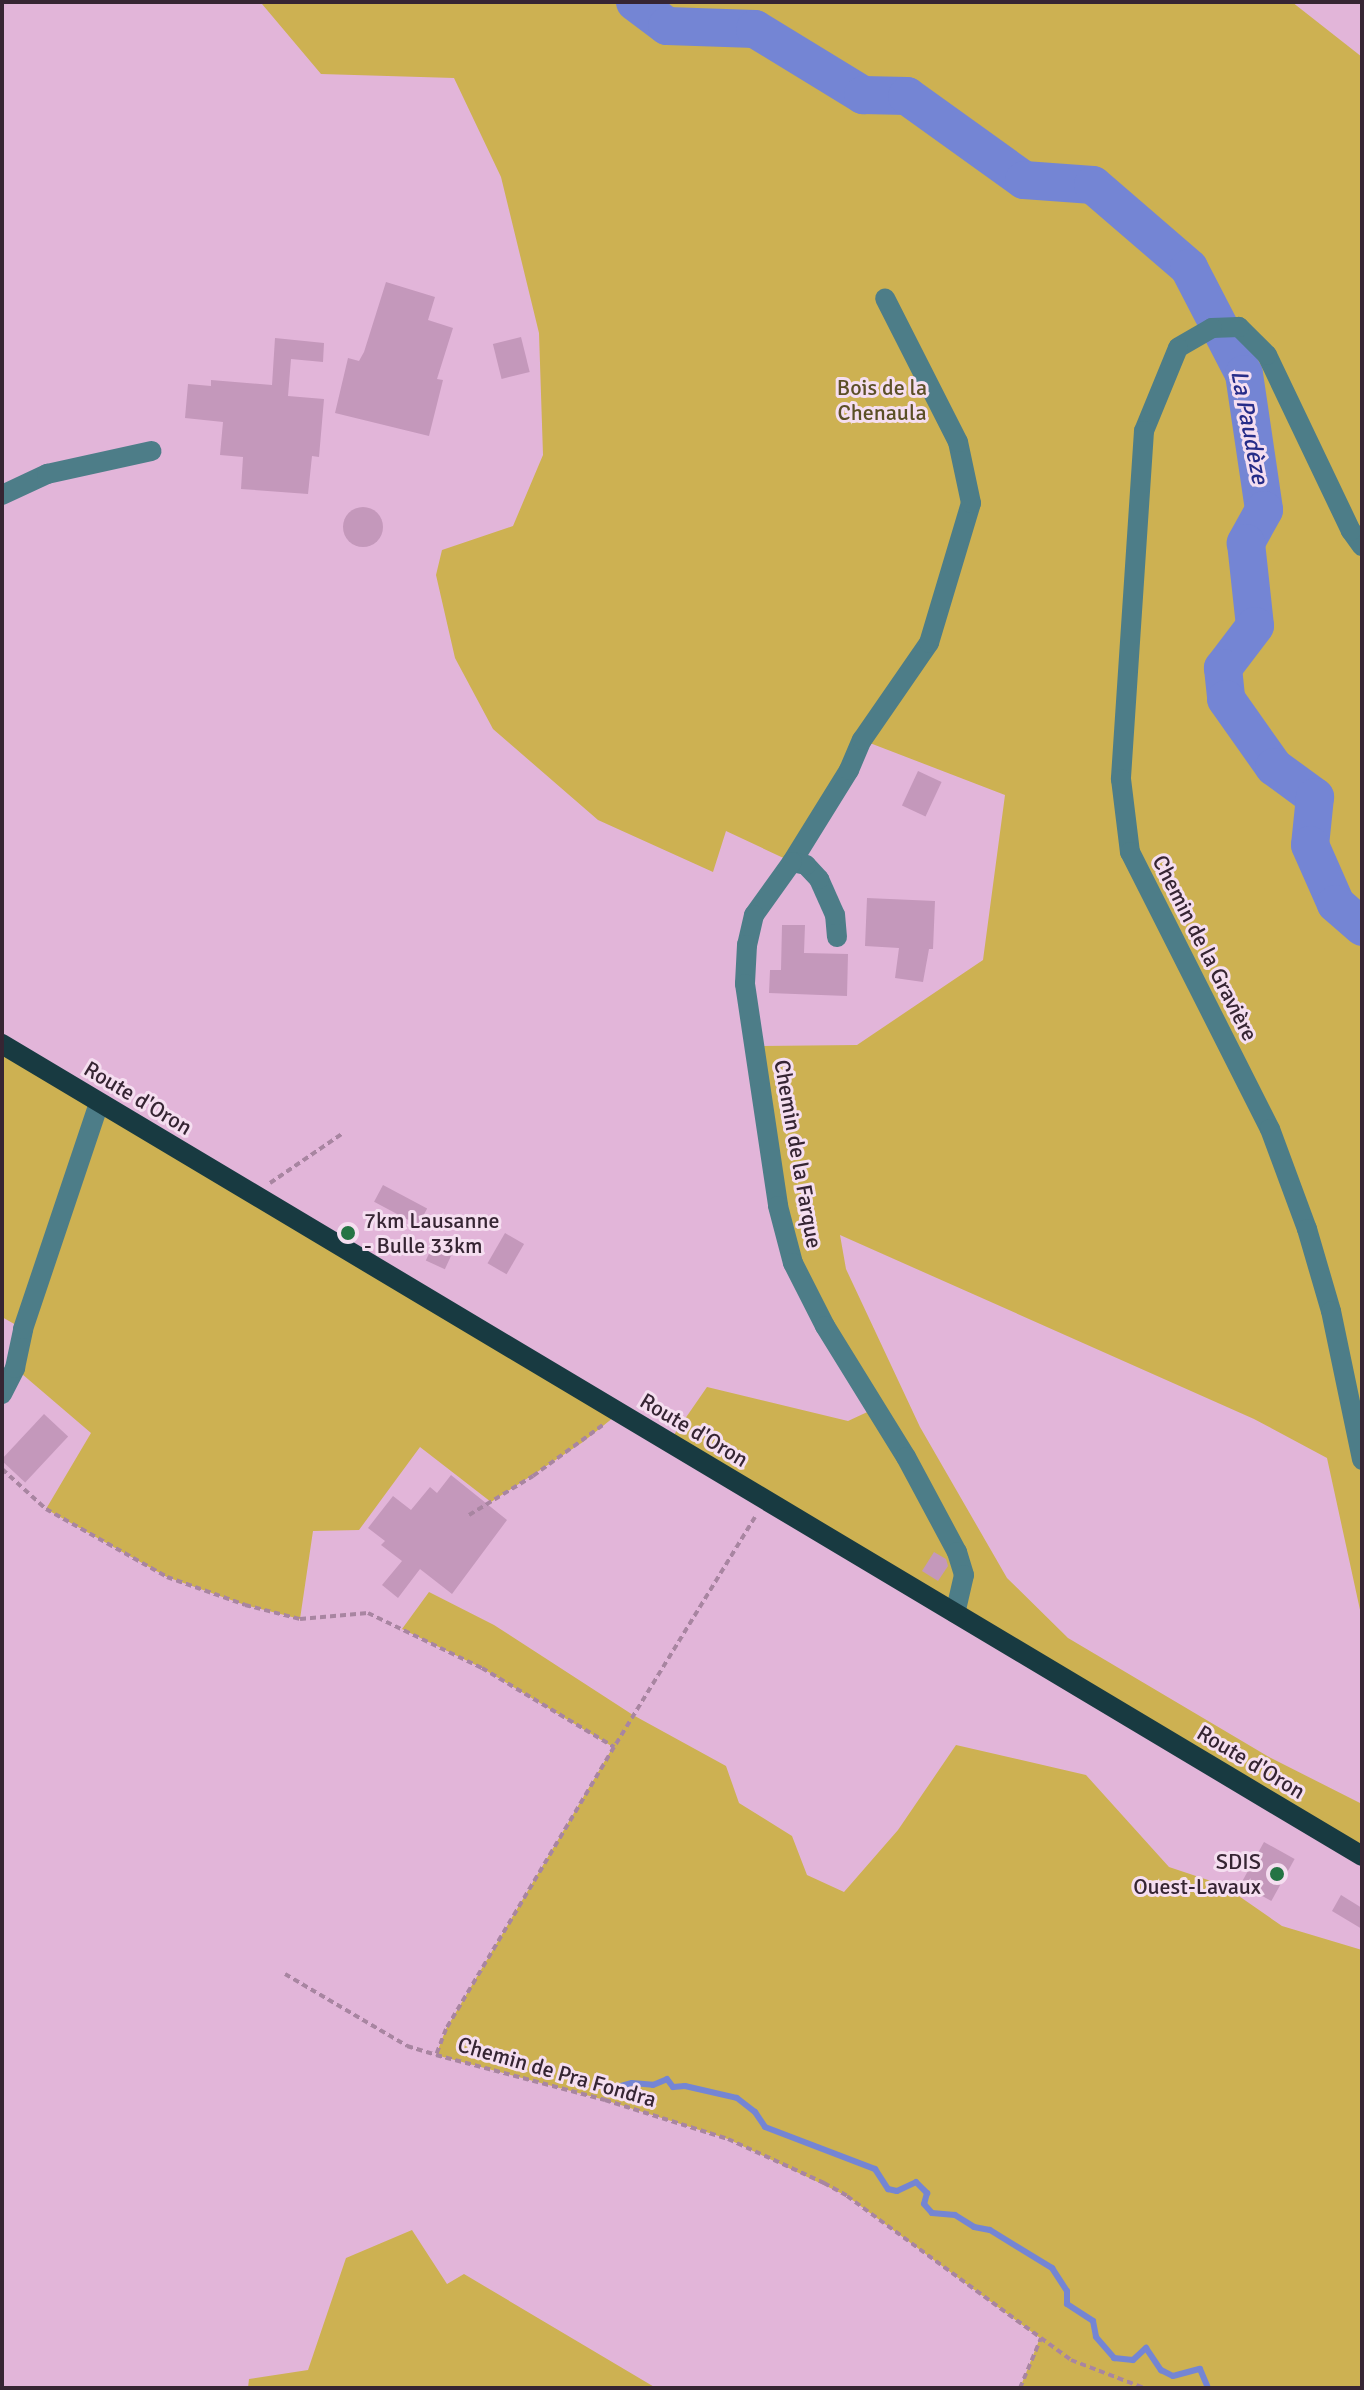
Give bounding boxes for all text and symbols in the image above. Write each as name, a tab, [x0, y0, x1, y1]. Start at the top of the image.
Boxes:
water label: La Paudèze	[1224, 368, 1274, 486]
park label: Bois de la Chenaula	[837, 374, 927, 426]
street label: Chemin de la Gravière	[1147, 851, 1263, 1045]
street label: Route d'Oron	[79, 1055, 197, 1141]
street label: Chemin de la Farque	[768, 1058, 828, 1250]
place label: 7km Lausanne - Bulle 33km	[364, 1207, 500, 1258]
marker: 7km Lausanne - Bulle 33km	[339, 1224, 357, 1242]
street label: Route d'Oron	[635, 1387, 753, 1473]
street label: Route d'Oron	[1192, 1719, 1310, 1805]
place label: SDIS Ouest-Lavaux	[1133, 1848, 1261, 1900]
marker: SDIS Ouest-Lavaux	[1268, 1865, 1286, 1883]
street label: Chemin de Pra Fondra	[455, 2031, 659, 2113]

